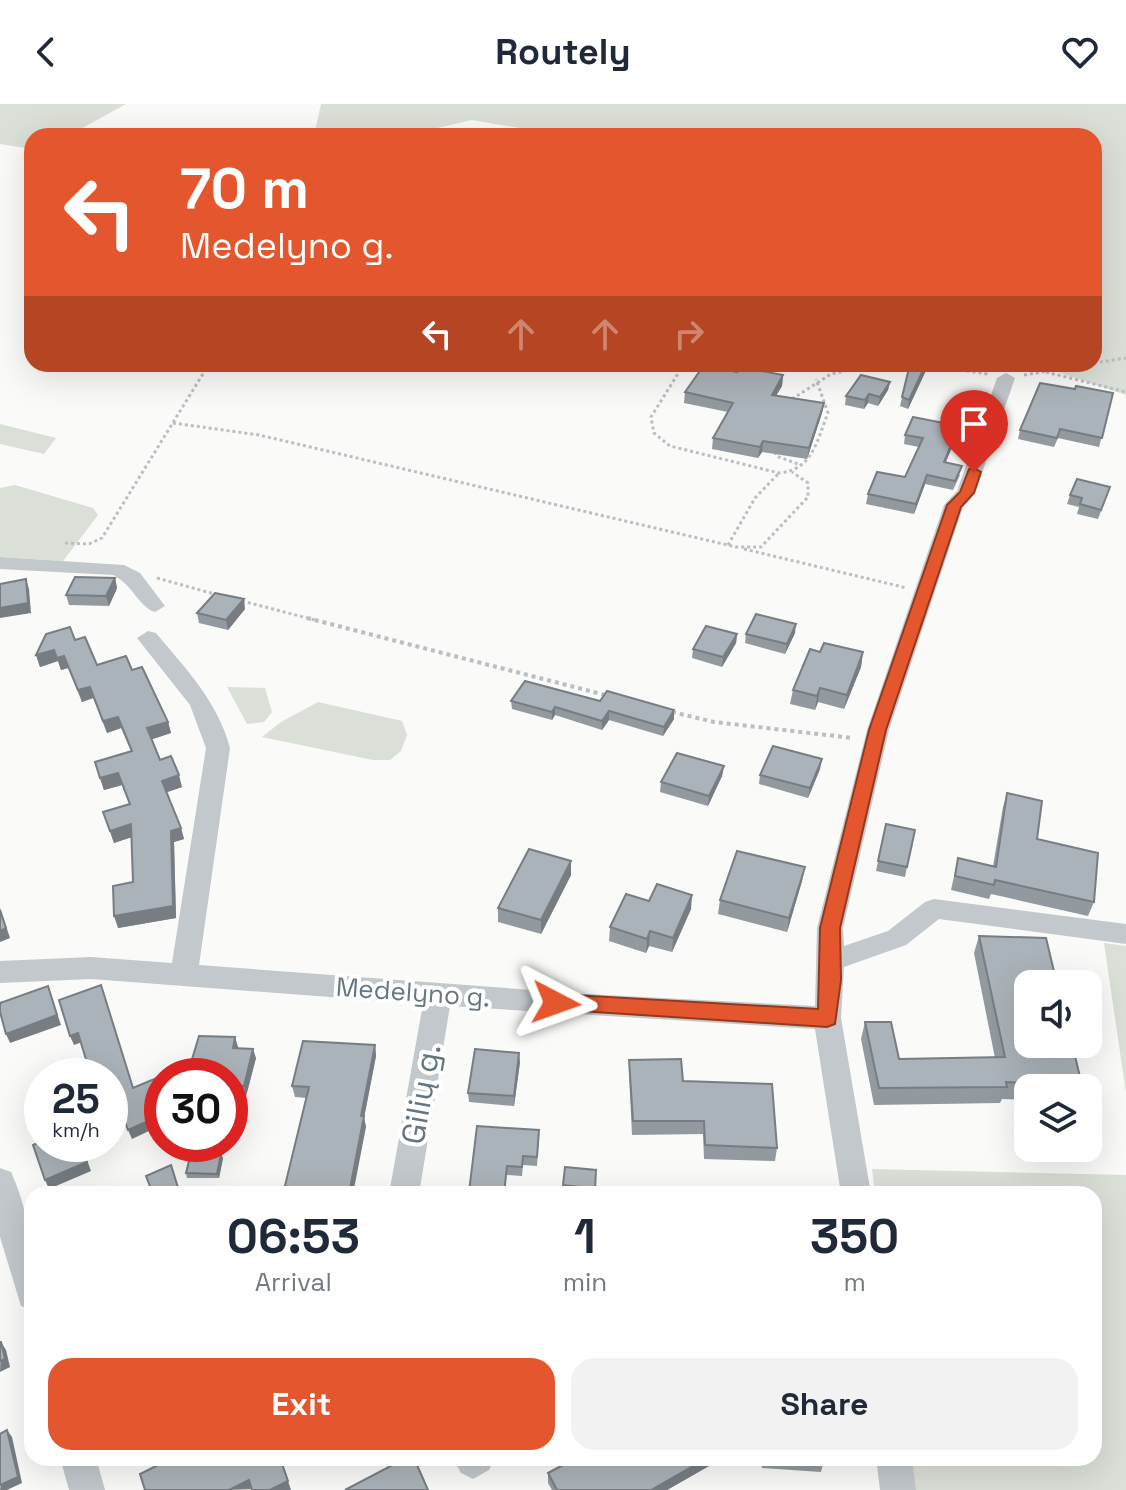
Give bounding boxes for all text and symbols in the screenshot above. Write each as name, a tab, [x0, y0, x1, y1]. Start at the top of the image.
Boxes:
text: Routely	[495, 29, 631, 75]
icon: back	[24, 30, 68, 74]
icon: heart	[1058, 30, 1102, 74]
text: 70 m	[180, 153, 309, 224]
icon: left	[48, 160, 152, 264]
text: Medelyno g.	[180, 223, 394, 269]
icon: left	[415, 312, 459, 356]
icon: ahead	[499, 312, 543, 356]
icon: ahead	[583, 312, 627, 356]
icon: right	[667, 312, 711, 356]
pin	[940, 390, 1008, 472]
icon: arrive	[952, 402, 996, 446]
position arrow	[514, 961, 598, 1045]
street label: Medelyno g.	[335, 970, 491, 1014]
map controls	[1014, 970, 1102, 1162]
button: sound	[1014, 970, 1102, 1058]
street label: Gilių g.	[393, 1041, 449, 1147]
speed limit sign: 30	[144, 1058, 248, 1162]
text: 25	[52, 1074, 100, 1125]
button: layers	[1014, 1074, 1102, 1162]
text: km/h	[52, 1117, 100, 1143]
text: 06:53	[227, 1206, 360, 1267]
text: 1	[574, 1206, 596, 1267]
text: 350	[810, 1206, 899, 1267]
text: Arrival	[255, 1265, 332, 1299]
text: min	[563, 1265, 607, 1299]
text: m	[843, 1265, 866, 1299]
button: Exit	[48, 1358, 555, 1450]
button: Share	[571, 1358, 1078, 1450]

